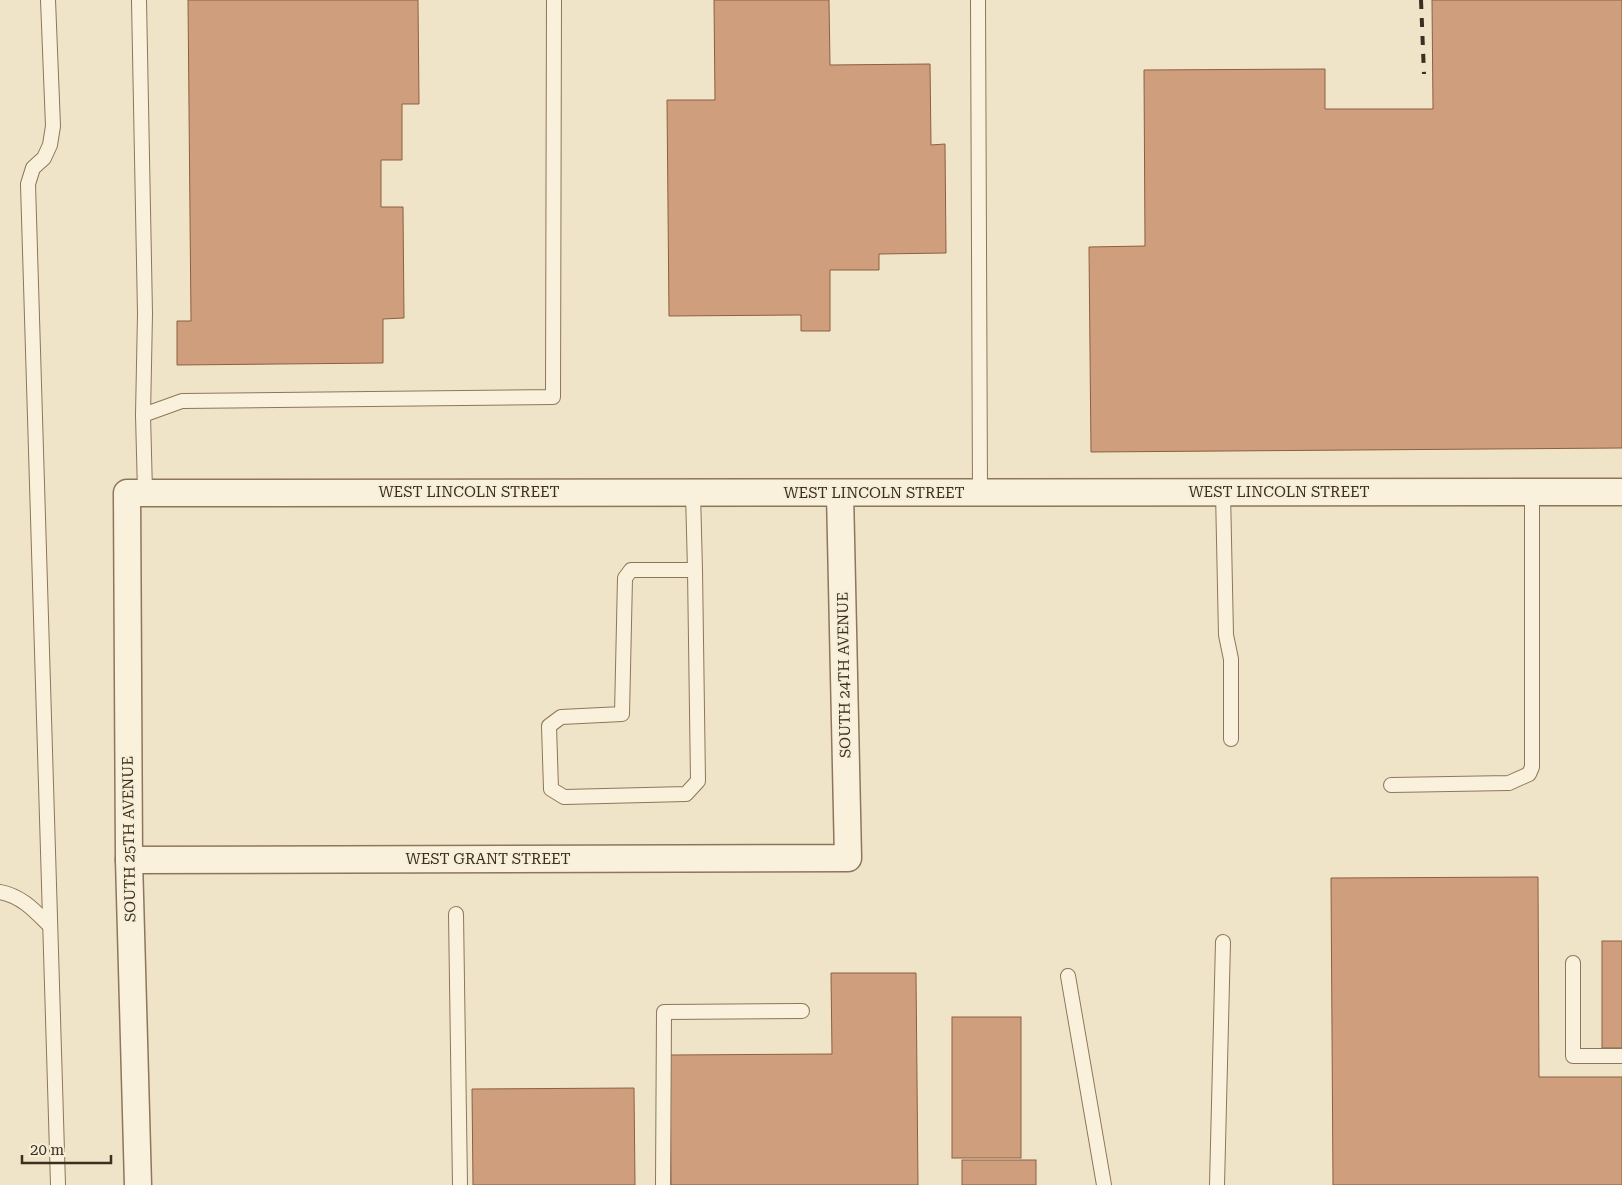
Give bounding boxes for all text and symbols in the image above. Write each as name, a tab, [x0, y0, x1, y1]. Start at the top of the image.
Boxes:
street label: WEST LINCOLN STREET	[378, 483, 560, 501]
street label: WEST LINCOLN STREET	[1188, 483, 1370, 501]
street label: WEST LINCOLN STREET	[783, 484, 965, 502]
street label: SOUTH 24TH AVENUE	[834, 592, 854, 758]
street label: SOUTH 25TH AVENUE	[119, 756, 139, 922]
street label: WEST GRANT STREET	[405, 850, 571, 868]
scale bar	[22, 1132, 111, 1164]
text: 20 m	[30, 1141, 65, 1159]

